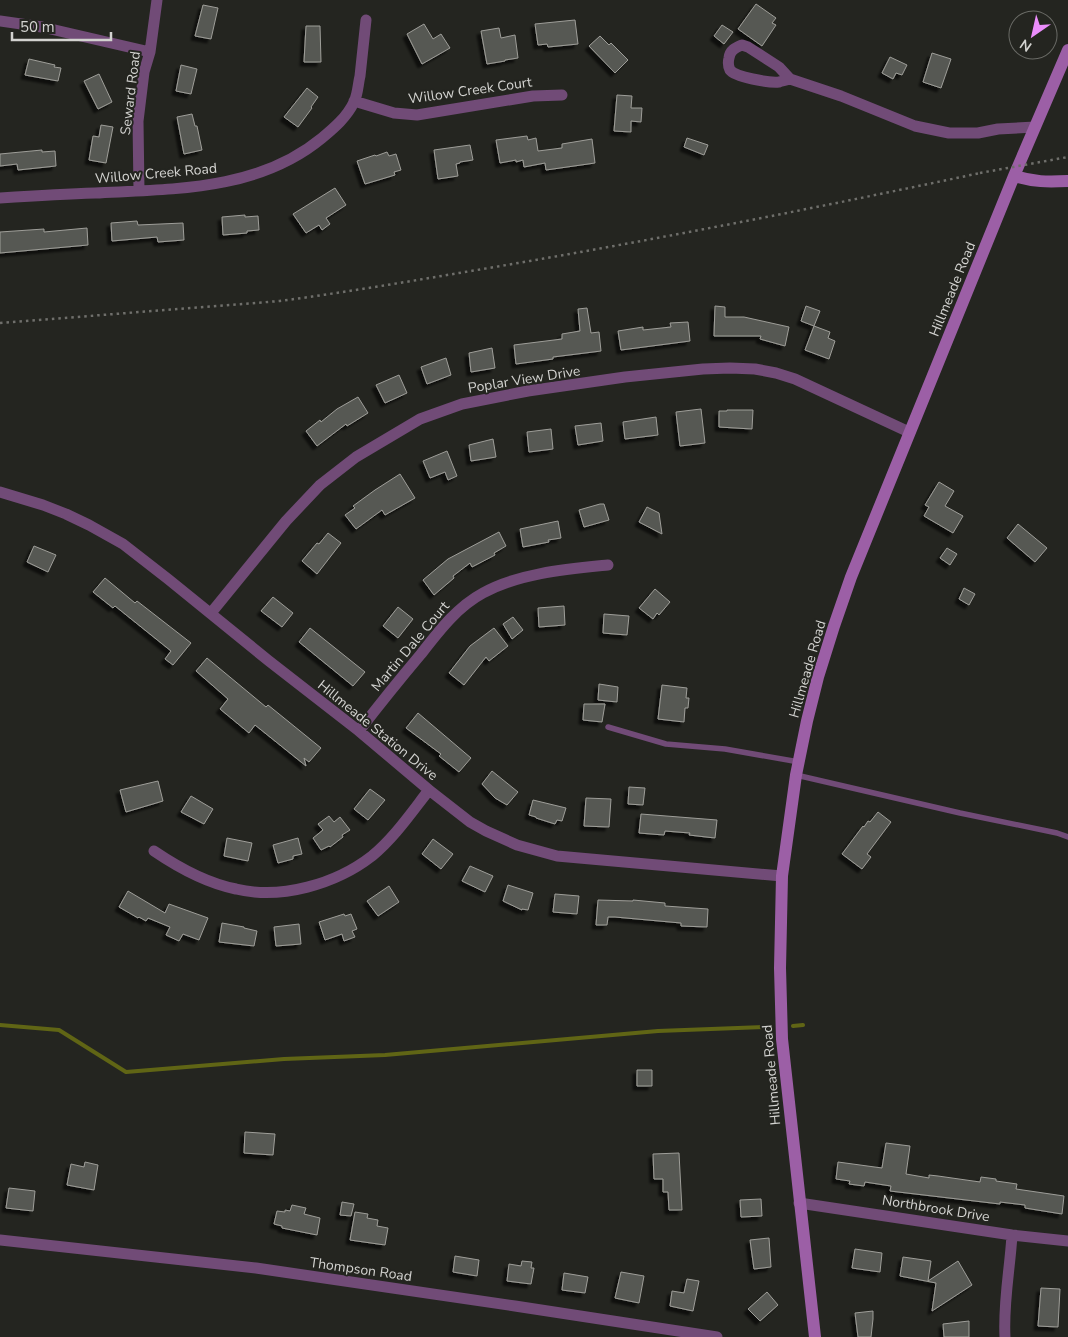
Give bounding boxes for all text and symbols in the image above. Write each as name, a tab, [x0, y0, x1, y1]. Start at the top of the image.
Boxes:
scale bar	[12, 10, 111, 42]
north arrow	[1008, 10, 1058, 60]
text: 50 m	[20, 17, 55, 37]
text: N	[1016, 35, 1036, 56]
street label: Seward Road	[116, 50, 145, 136]
street label: Willow Creek Court	[407, 72, 533, 109]
street label: Willow Creek Road	[94, 159, 218, 188]
street label: Hillmeade Road	[925, 239, 980, 339]
street label: Poplar View Drive	[467, 361, 582, 398]
street label: Martin Dale Court	[367, 597, 454, 695]
street label: Hillmeade Road	[784, 618, 831, 720]
street label: Hillmeade Station Drive	[313, 676, 442, 785]
street label: Hillmeade Road	[758, 1024, 785, 1126]
street label: Northbrook Drive	[881, 1191, 991, 1226]
street label: Thompson Road	[309, 1253, 413, 1286]

